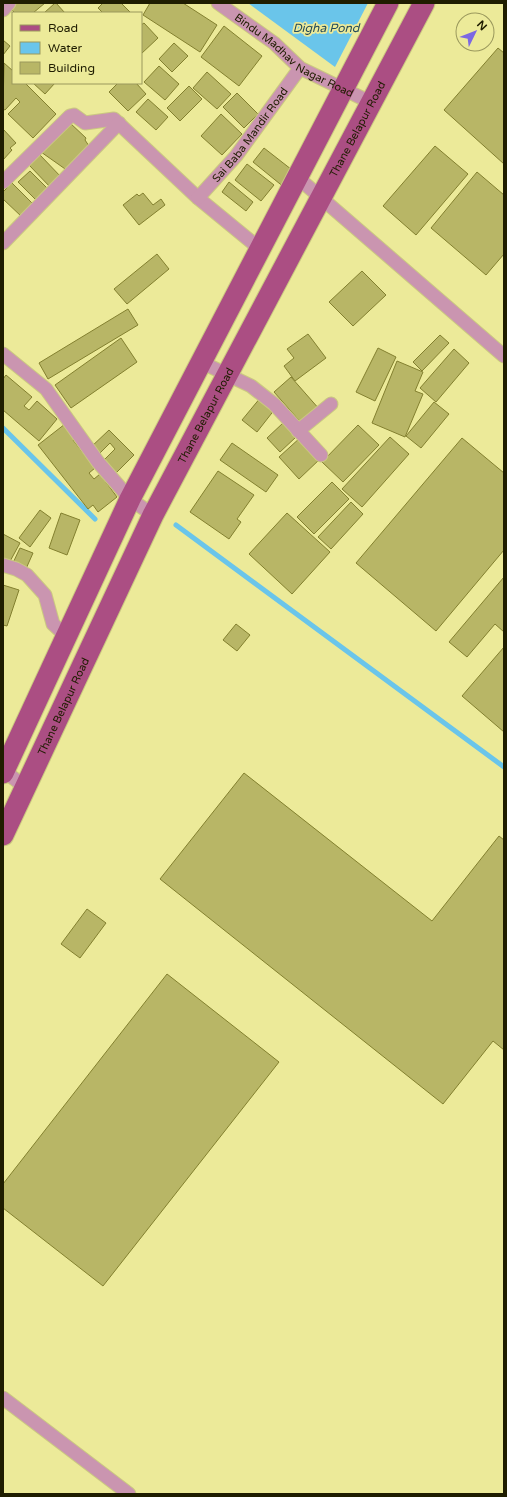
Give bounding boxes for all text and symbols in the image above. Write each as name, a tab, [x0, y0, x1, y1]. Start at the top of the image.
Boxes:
street label: Bindu Madhav Nagar Road	[232, 11, 356, 100]
legend	[12, 12, 142, 84]
north arrow	[455, 12, 495, 52]
text: N	[474, 18, 490, 33]
text: Road	[48, 21, 78, 35]
water label: Digha Pond	[293, 21, 361, 35]
text: Water	[48, 41, 83, 55]
text: Building	[48, 61, 95, 75]
street label: Thane Belapur Road	[327, 79, 388, 179]
street label: Sai Baba Mandir Road	[210, 85, 291, 185]
street label: Thane Belapur Road	[175, 366, 237, 466]
street label: Thane Belapur Road	[35, 656, 92, 758]

